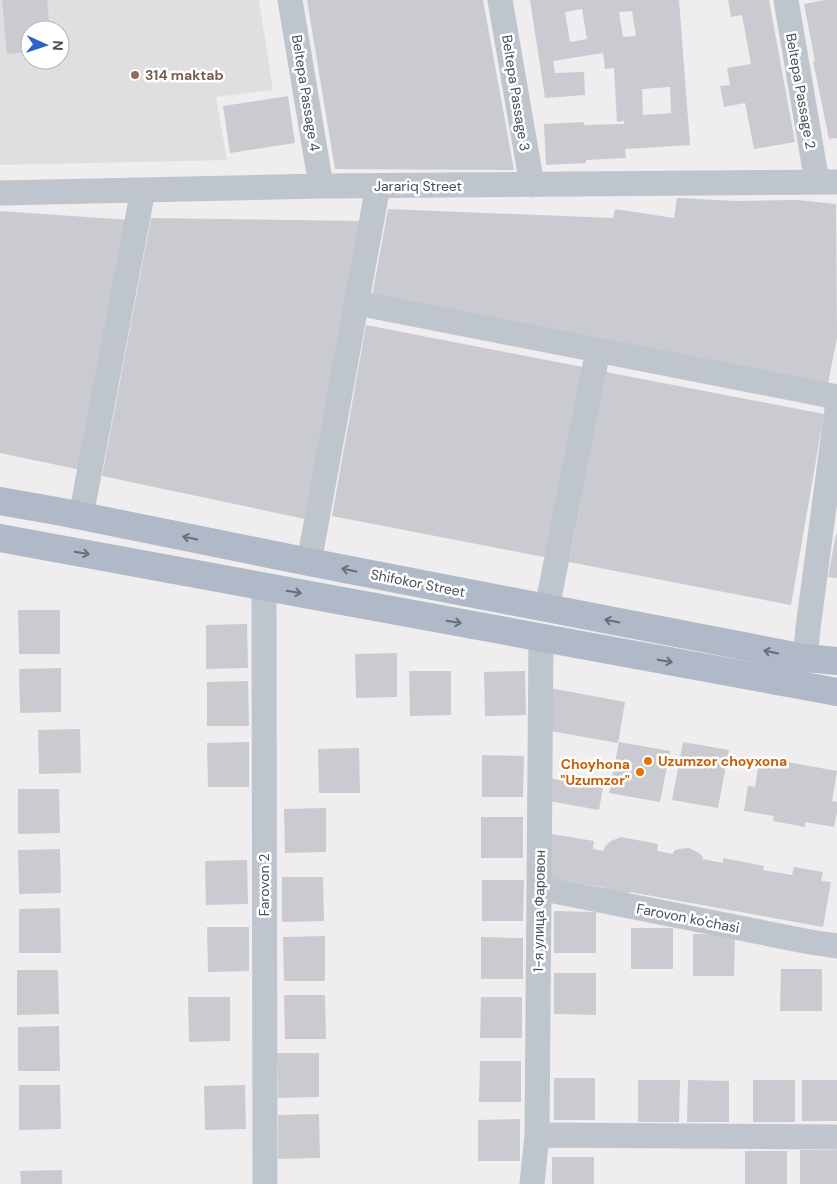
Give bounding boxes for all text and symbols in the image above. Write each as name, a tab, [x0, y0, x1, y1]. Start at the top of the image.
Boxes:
north arrow	[20, 20, 70, 70]
street label: Beltepa Passage 2	[782, 32, 820, 150]
street label: Beltepa Passage 4	[288, 33, 324, 153]
street label: Beltepa Passage 3	[498, 34, 534, 152]
text: N	[49, 40, 67, 51]
place label: 314 maktab	[145, 66, 224, 84]
marker: 314 maktab	[129, 69, 141, 81]
street label: Jarariq Street	[374, 177, 462, 195]
one-way arrow	[182, 533, 198, 542]
one-way arrow	[74, 549, 90, 558]
one-way arrow	[342, 565, 358, 574]
street label: Shifokor Street	[369, 565, 467, 601]
one-way arrow	[285, 588, 301, 597]
one-way arrow	[604, 615, 620, 625]
one-way arrow	[445, 617, 461, 627]
one-way arrow	[764, 646, 780, 656]
one-way arrow	[657, 656, 673, 666]
place label: Uzumzor choyxona	[658, 752, 787, 770]
place label: Choyhona "Uzumzor"	[560, 755, 630, 789]
marker: Uzumzor choyxona	[642, 755, 654, 767]
marker: Choyhona "Uzumzor"	[634, 766, 646, 778]
street label: 1-я улица Фаровон	[529, 850, 549, 972]
street label: Farovon 2	[255, 854, 273, 916]
street label: Farovon ko'chasi	[635, 899, 741, 937]

